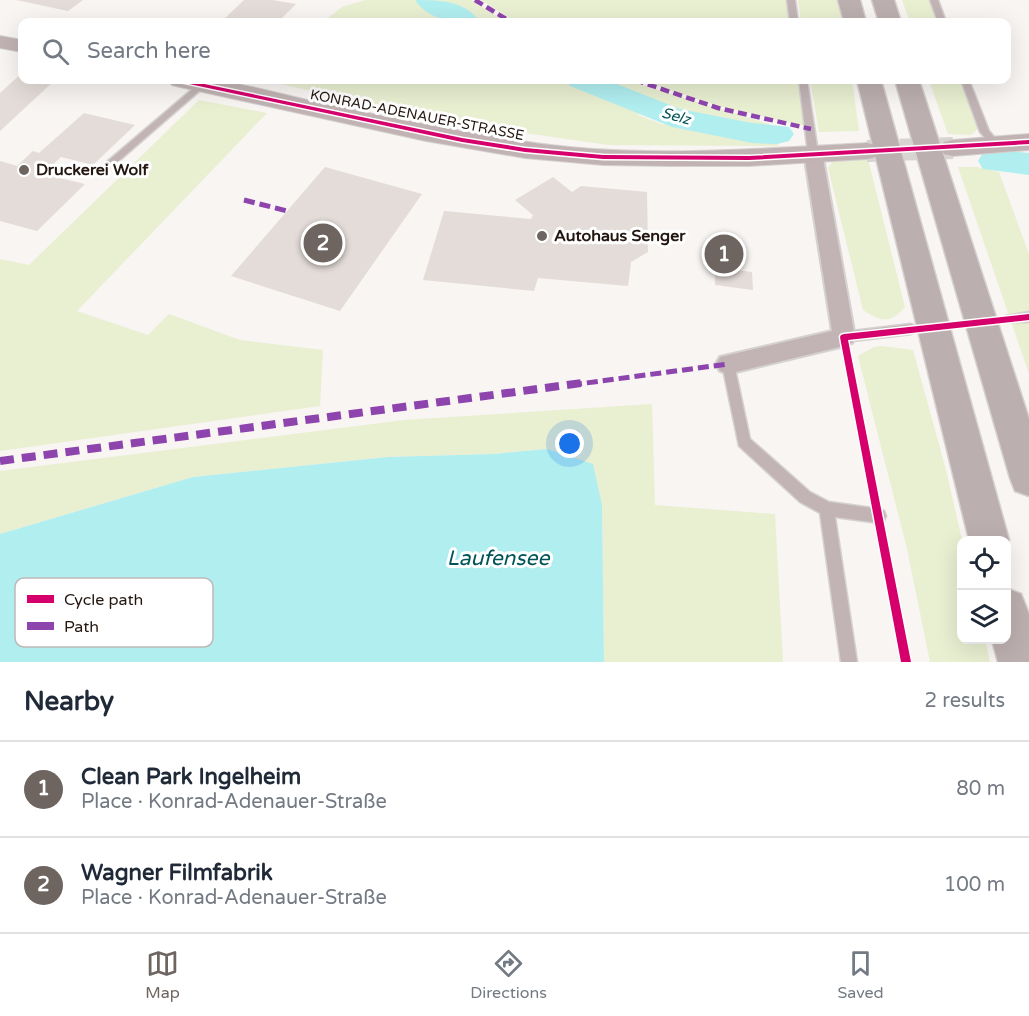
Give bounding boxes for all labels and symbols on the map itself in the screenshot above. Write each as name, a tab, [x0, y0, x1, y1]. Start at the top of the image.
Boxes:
street label: KONRAD-ADENAUER-STRASSE	[309, 86, 525, 144]
water label: Selz	[660, 104, 694, 129]
place label: Druckerei Wolf	[36, 160, 149, 180]
marker: Druckerei Wolf	[17, 163, 31, 177]
pin: 2	[304, 220, 342, 266]
place label: Autohaus Senger	[554, 226, 686, 246]
marker: Autohaus Senger	[535, 229, 549, 243]
pin: 1	[704, 232, 744, 276]
your location	[555, 429, 584, 458]
water label: Laufensee	[447, 546, 550, 571]
legend	[15, 578, 213, 647]
text: Cycle path	[64, 590, 143, 610]
text: Path	[64, 617, 99, 637]

